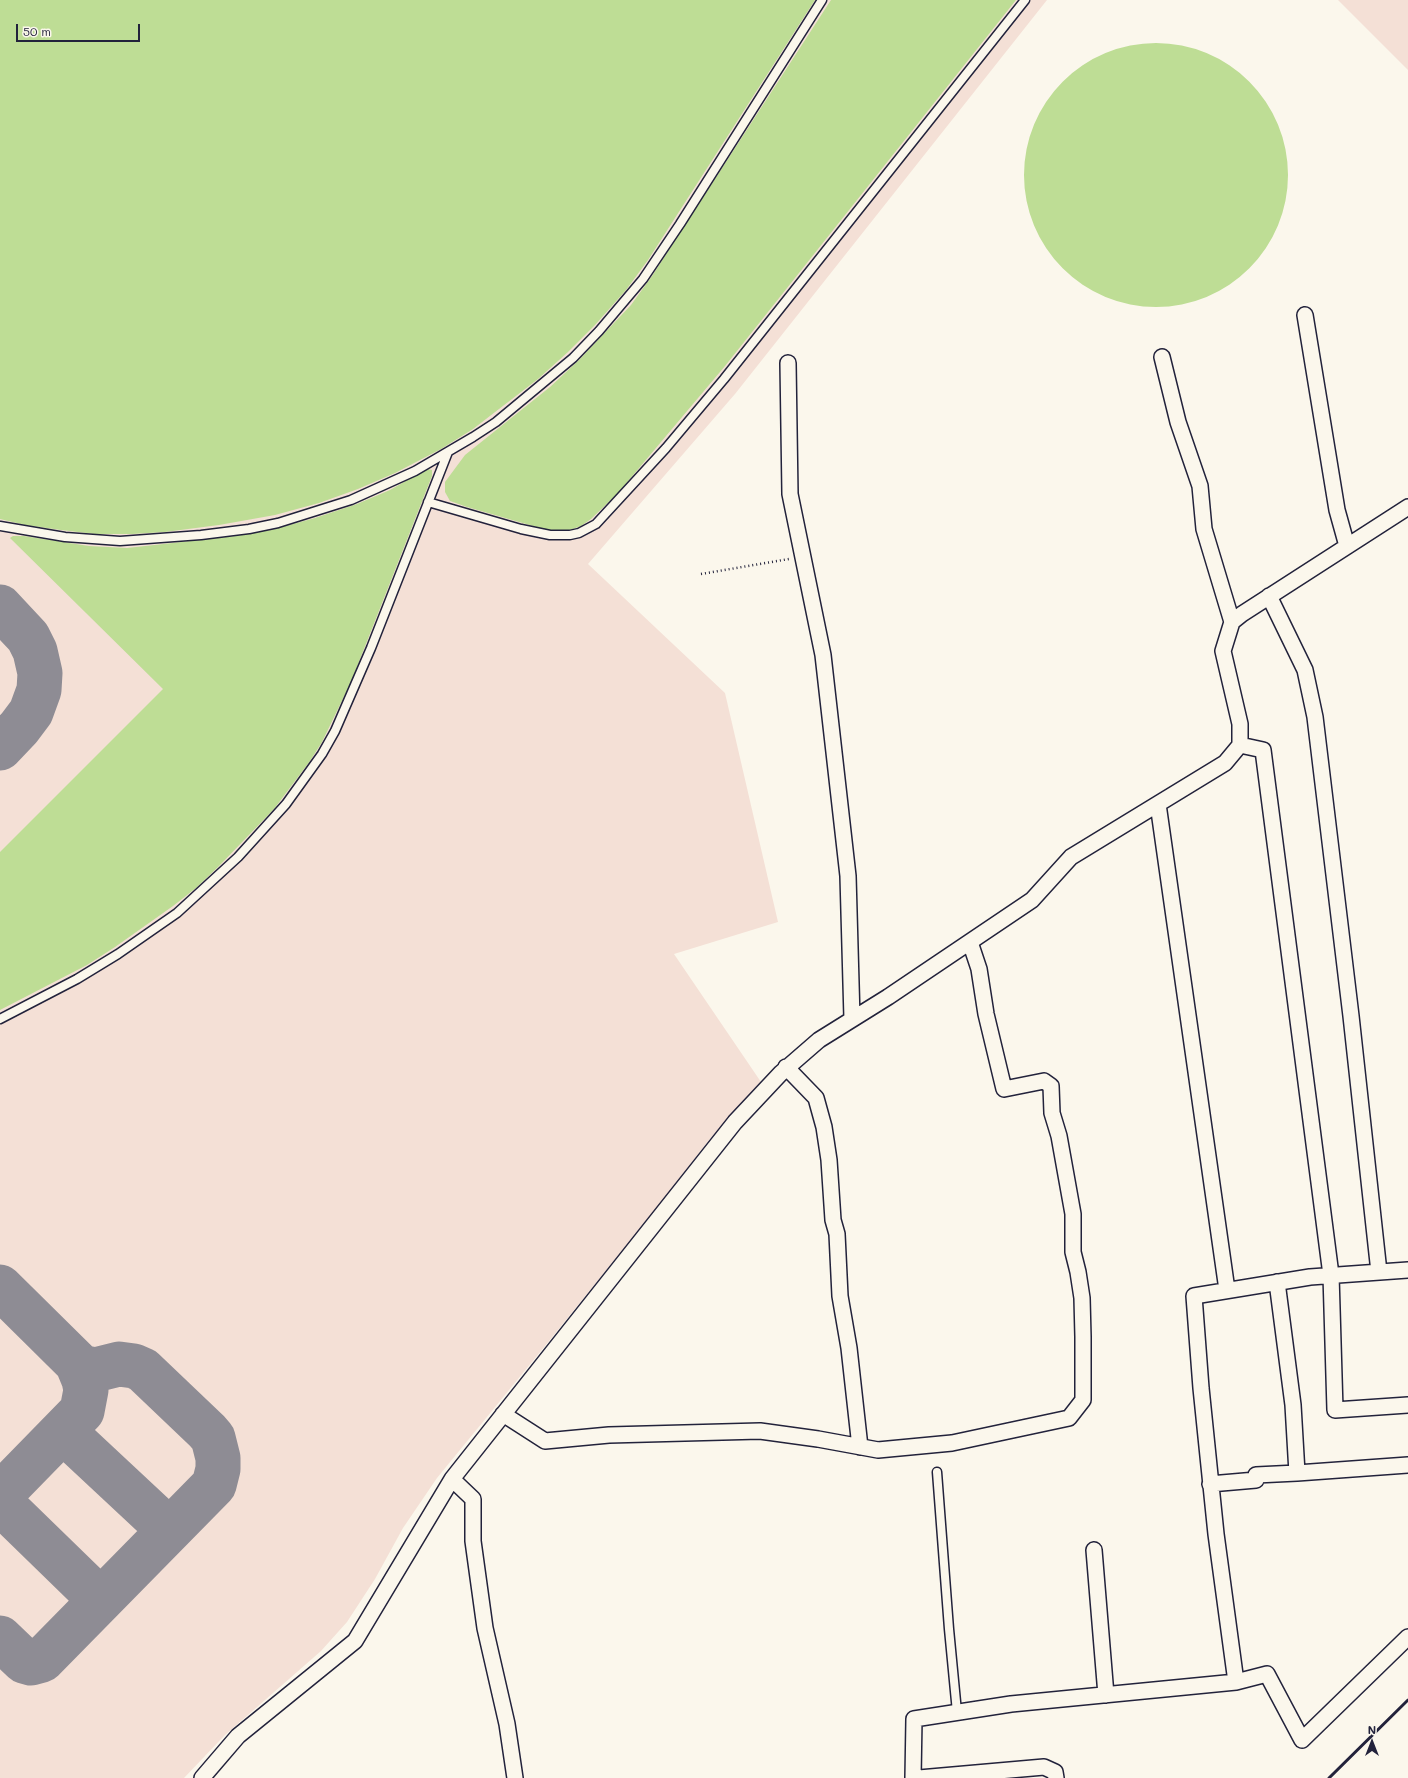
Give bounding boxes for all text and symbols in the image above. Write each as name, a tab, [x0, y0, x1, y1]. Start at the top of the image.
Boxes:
scale bar	[18, 16, 142, 42]
text: 50 m	[23, 23, 51, 39]
north arrow	[1352, 1722, 1392, 1762]
text: N	[1368, 1722, 1376, 1737]

